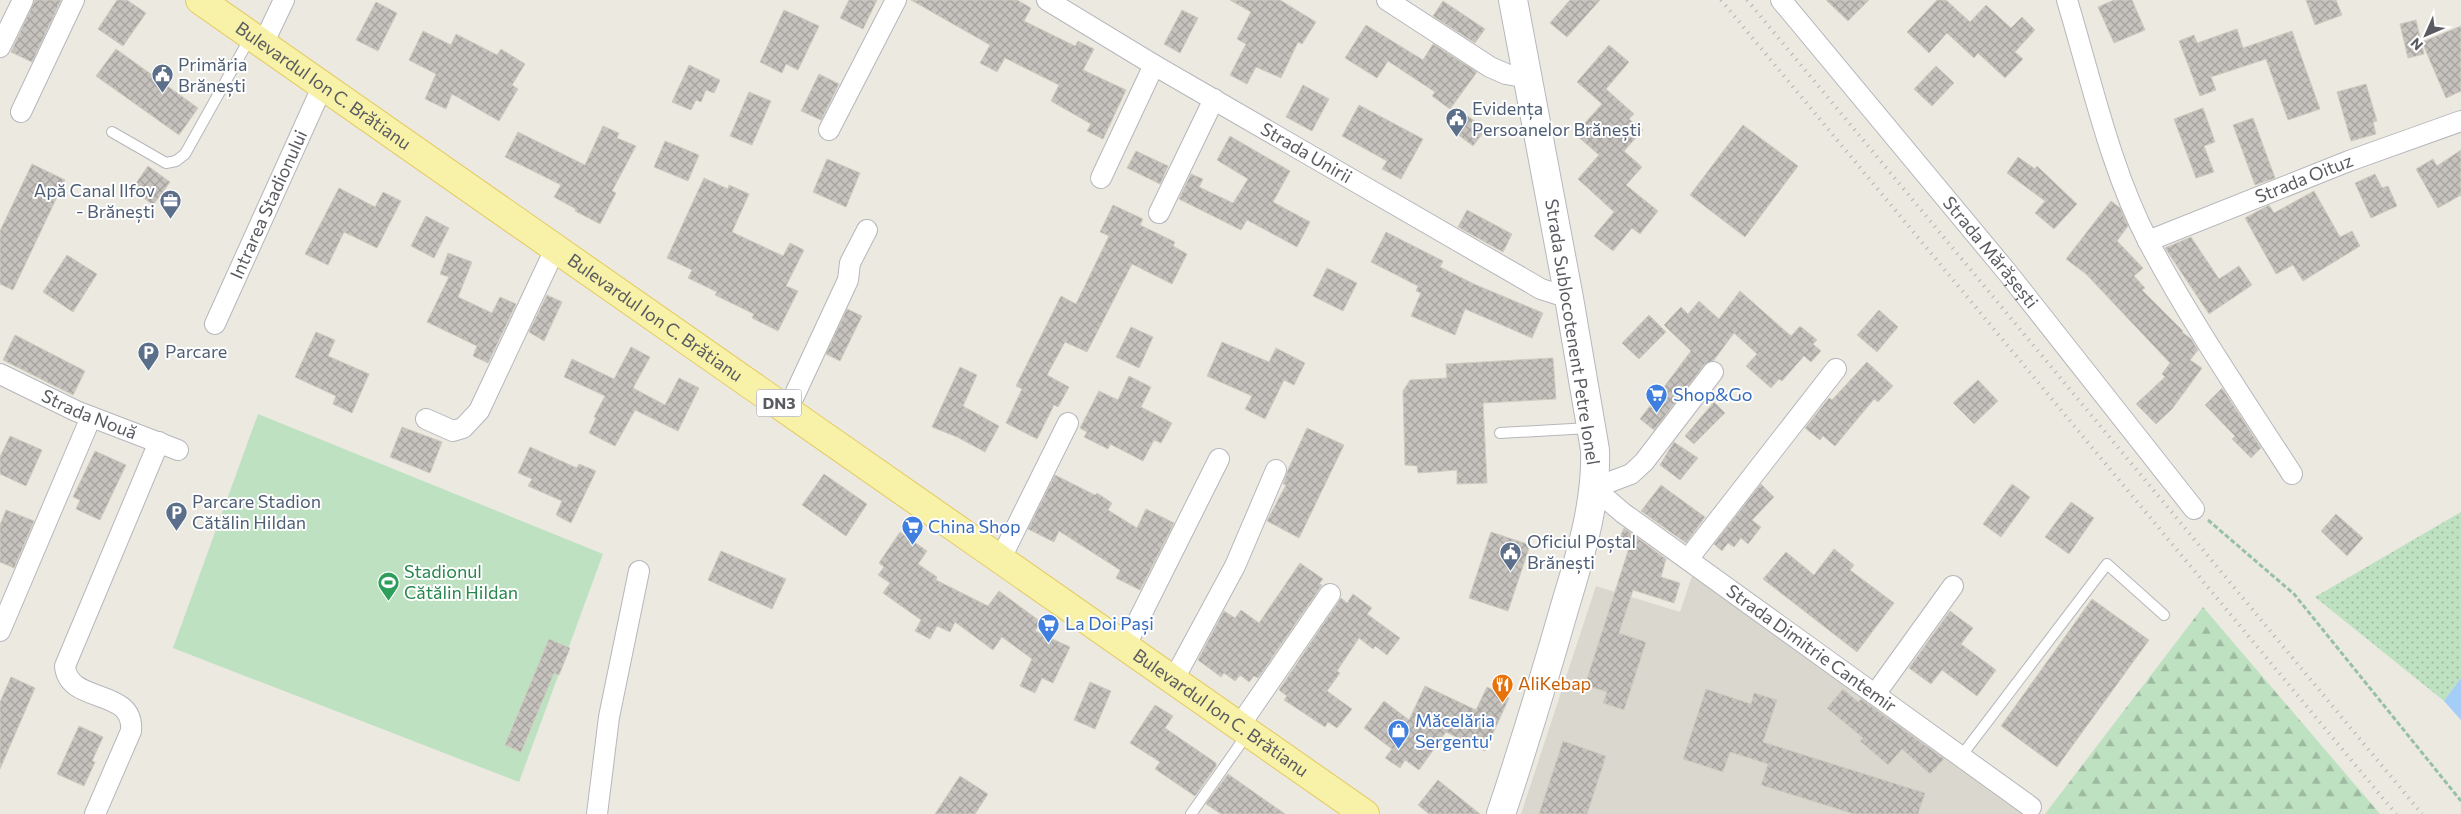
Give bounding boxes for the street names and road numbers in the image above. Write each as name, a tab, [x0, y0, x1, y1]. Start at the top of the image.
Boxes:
street label: Bulevardul Ion C. Brătianu	[232, 16, 415, 154]
street label: Strada Unirii	[1257, 117, 1356, 187]
street label: Intrarea Stadionului	[225, 126, 311, 282]
street label: Strada Oituz	[2252, 149, 2356, 207]
street label: Strada Mărășești	[1939, 191, 2043, 312]
street label: Strada Sublocotenent Petre Ionel	[1541, 197, 1605, 466]
street label: Bulevardul Ion C. Brătianu	[564, 248, 747, 386]
street label: Strada Nouă	[38, 384, 140, 443]
road number: DN3	[756, 389, 802, 416]
street label: Strada Dimitrie Cantemir	[1723, 579, 1901, 717]
street label: Bulevardul Ion C. Brătianu	[1129, 643, 1313, 781]

